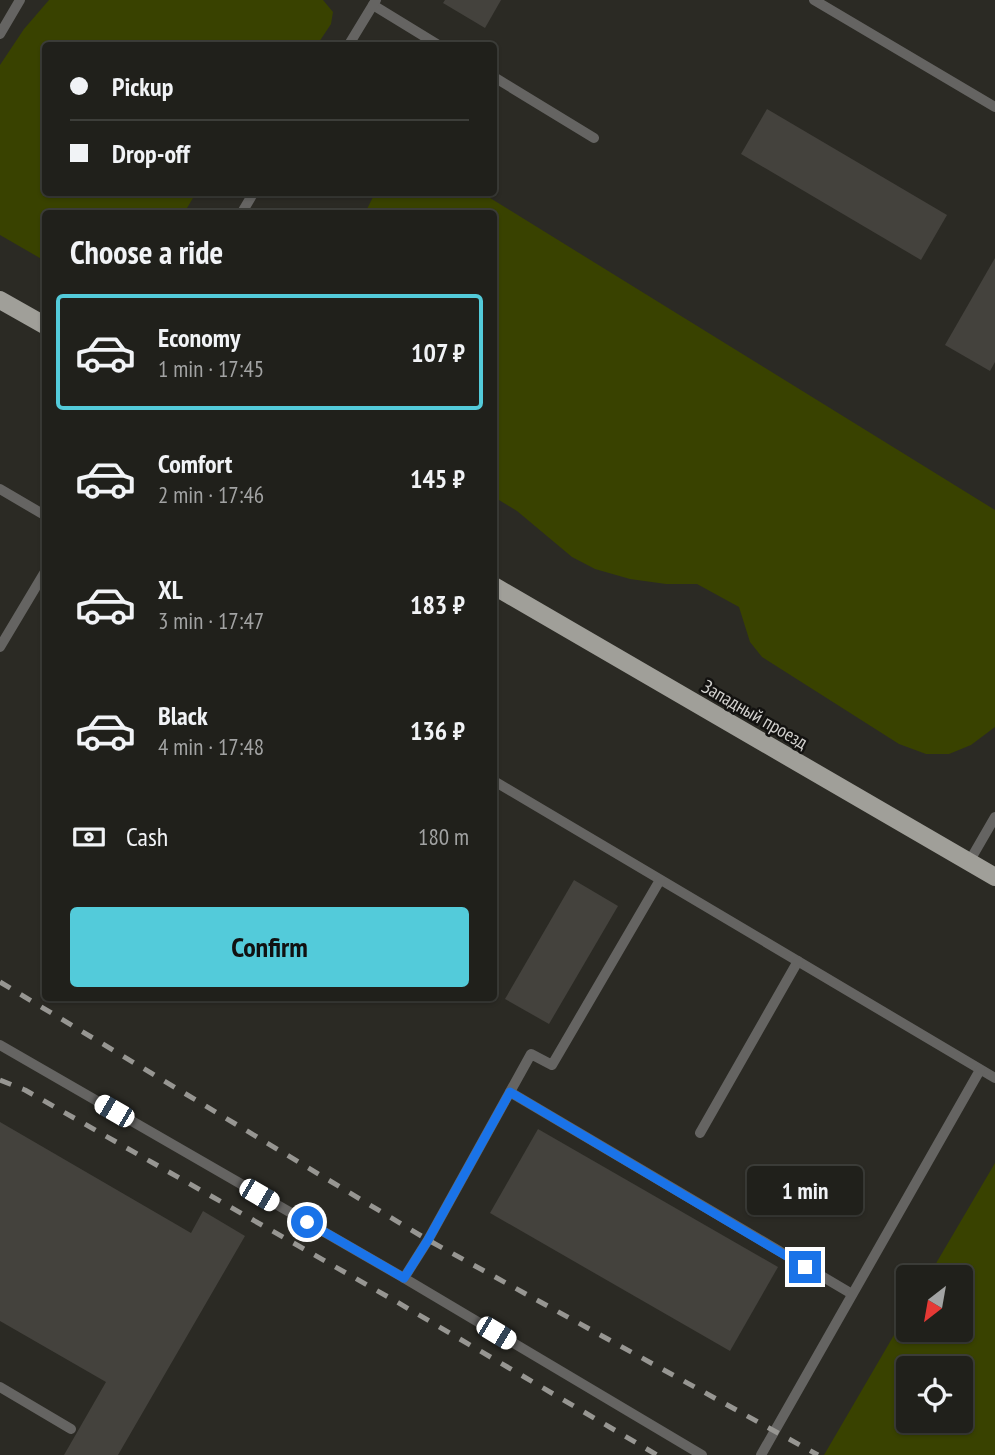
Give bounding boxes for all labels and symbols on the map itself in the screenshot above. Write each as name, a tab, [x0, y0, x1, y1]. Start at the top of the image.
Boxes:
street label: Западный проезд	[698, 674, 813, 754]
car	[91, 1091, 138, 1131]
callout: 1 min	[747, 1166, 863, 1214]
car	[236, 1175, 283, 1215]
route start	[291, 1206, 323, 1238]
route end	[789, 1251, 821, 1283]
north arrow	[896, 1265, 973, 1342]
car	[473, 1313, 520, 1353]

